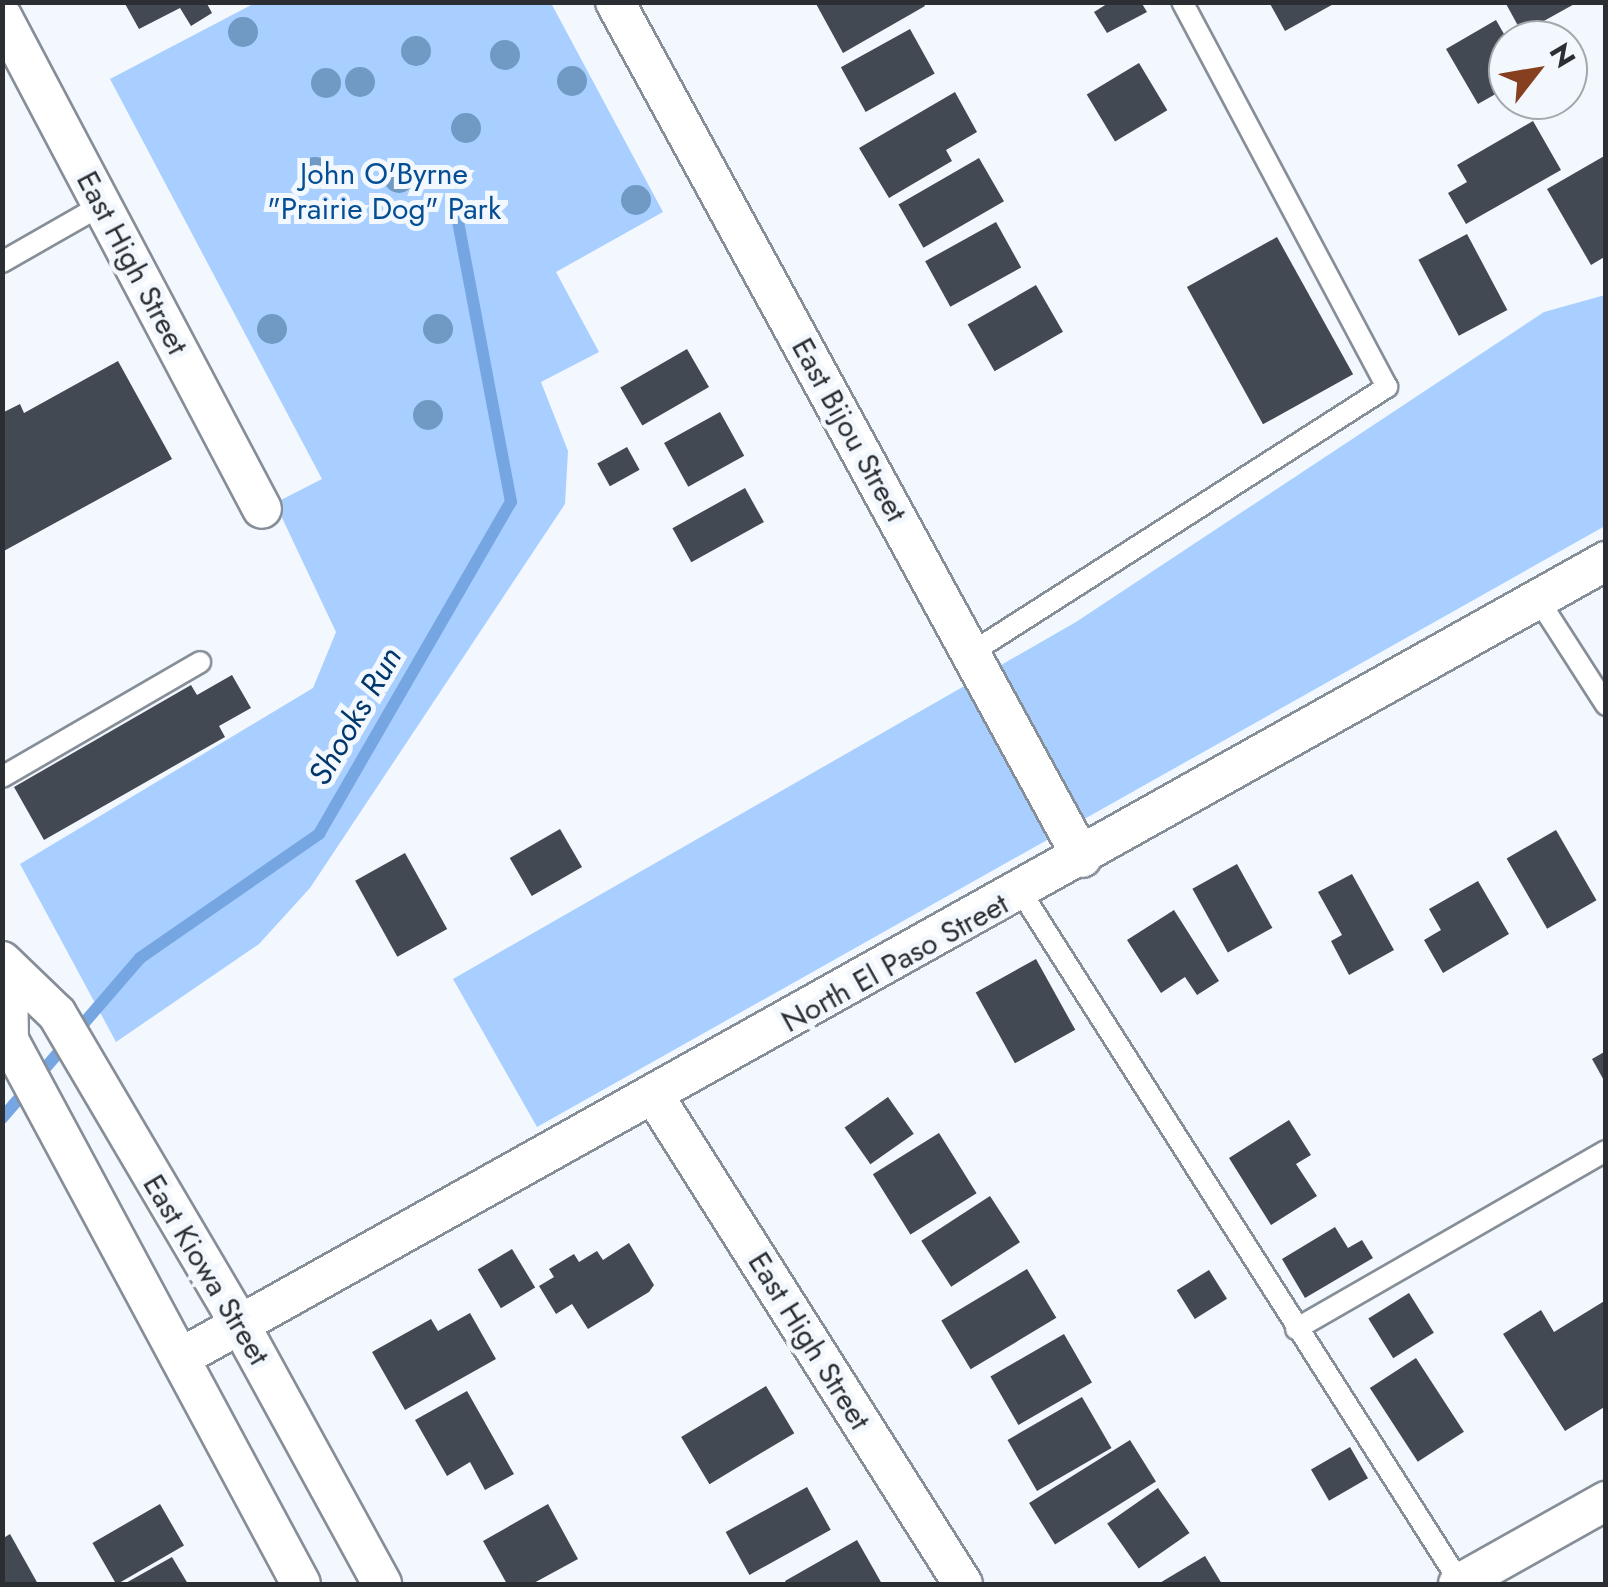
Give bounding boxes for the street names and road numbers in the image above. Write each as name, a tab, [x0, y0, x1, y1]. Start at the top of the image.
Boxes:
street label: East High Street	[69, 165, 195, 361]
street label: East Bijou Street	[784, 332, 914, 528]
street label: North El Paso Street	[776, 886, 1014, 1040]
street label: East Kiowa Street	[135, 1168, 277, 1372]
street label: East High Street	[740, 1246, 878, 1436]

